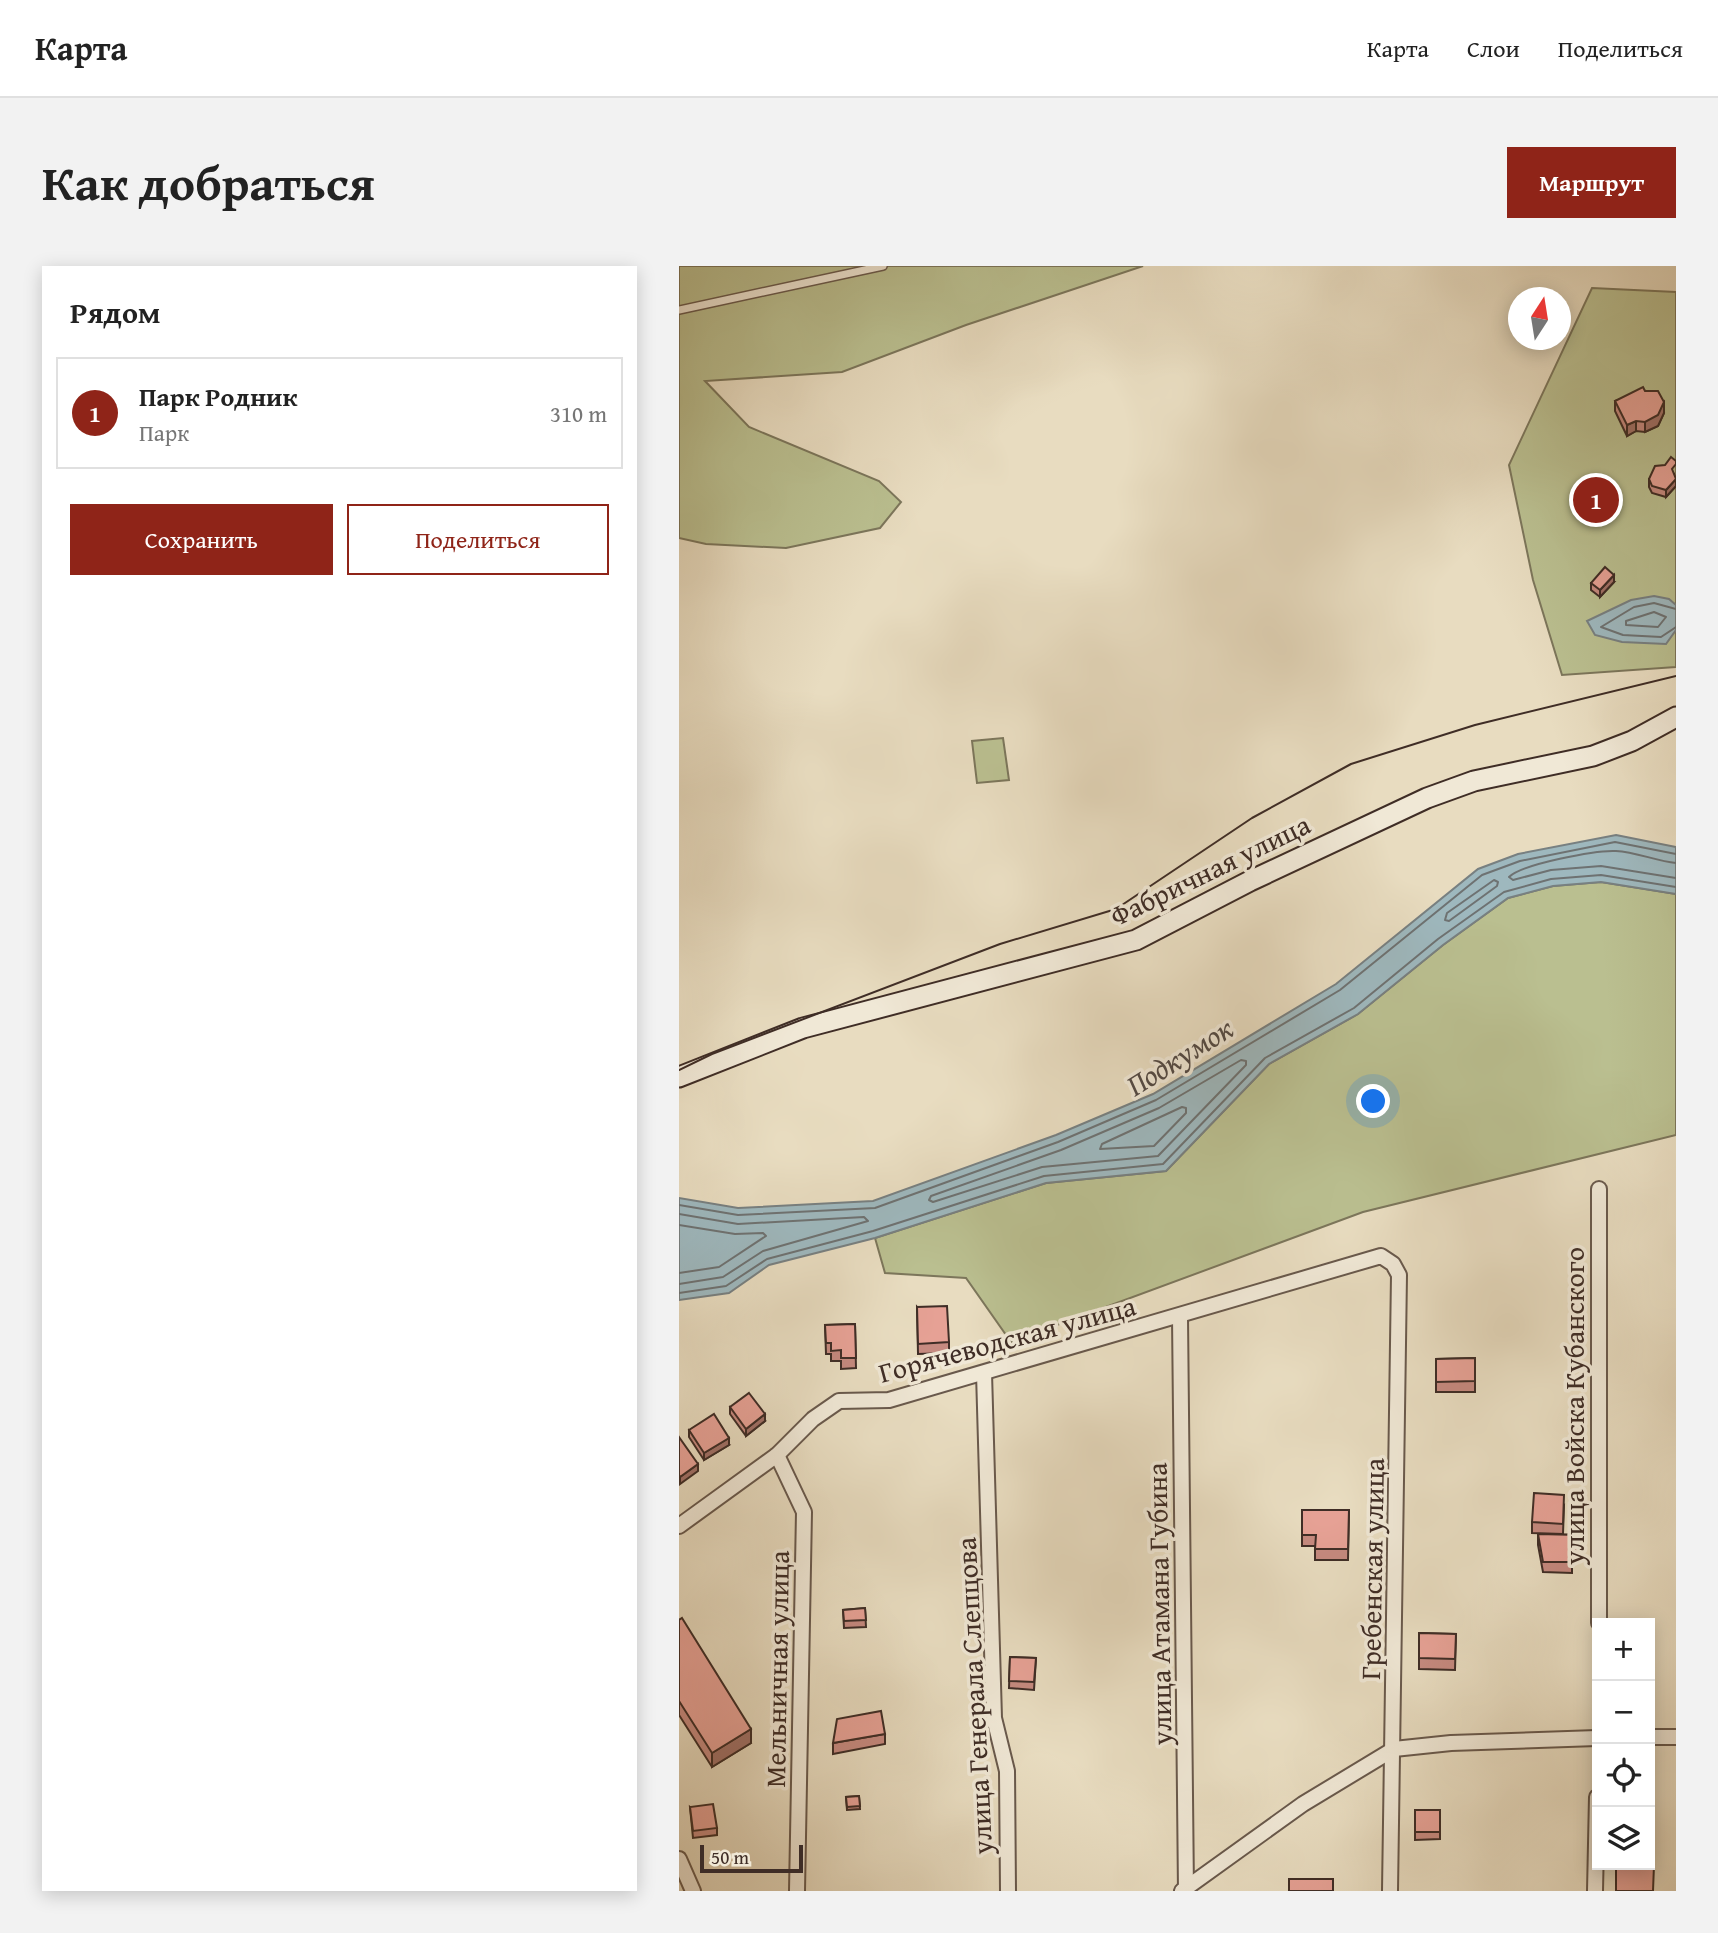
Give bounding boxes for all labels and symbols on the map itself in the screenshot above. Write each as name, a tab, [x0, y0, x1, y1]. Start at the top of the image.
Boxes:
north arrow	[1508, 287, 1571, 350]
pin: 1	[1573, 474, 1619, 526]
street label: Фабричная улица	[1103, 803, 1317, 936]
water label: Подкумок	[1117, 1006, 1242, 1106]
your location	[1356, 1084, 1390, 1118]
street label: улица Войска Кубанского	[1553, 1247, 1594, 1566]
street label: Горячеводская улица	[874, 1284, 1141, 1393]
street label: Гребенская улица	[1349, 1457, 1394, 1680]
street label: улица Атамана Губина	[1136, 1461, 1181, 1747]
street label: улица Генерала Слепцова	[945, 1536, 1002, 1857]
street label: Мельничная улица	[754, 1549, 799, 1788]
scale bar	[700, 1842, 803, 1874]

